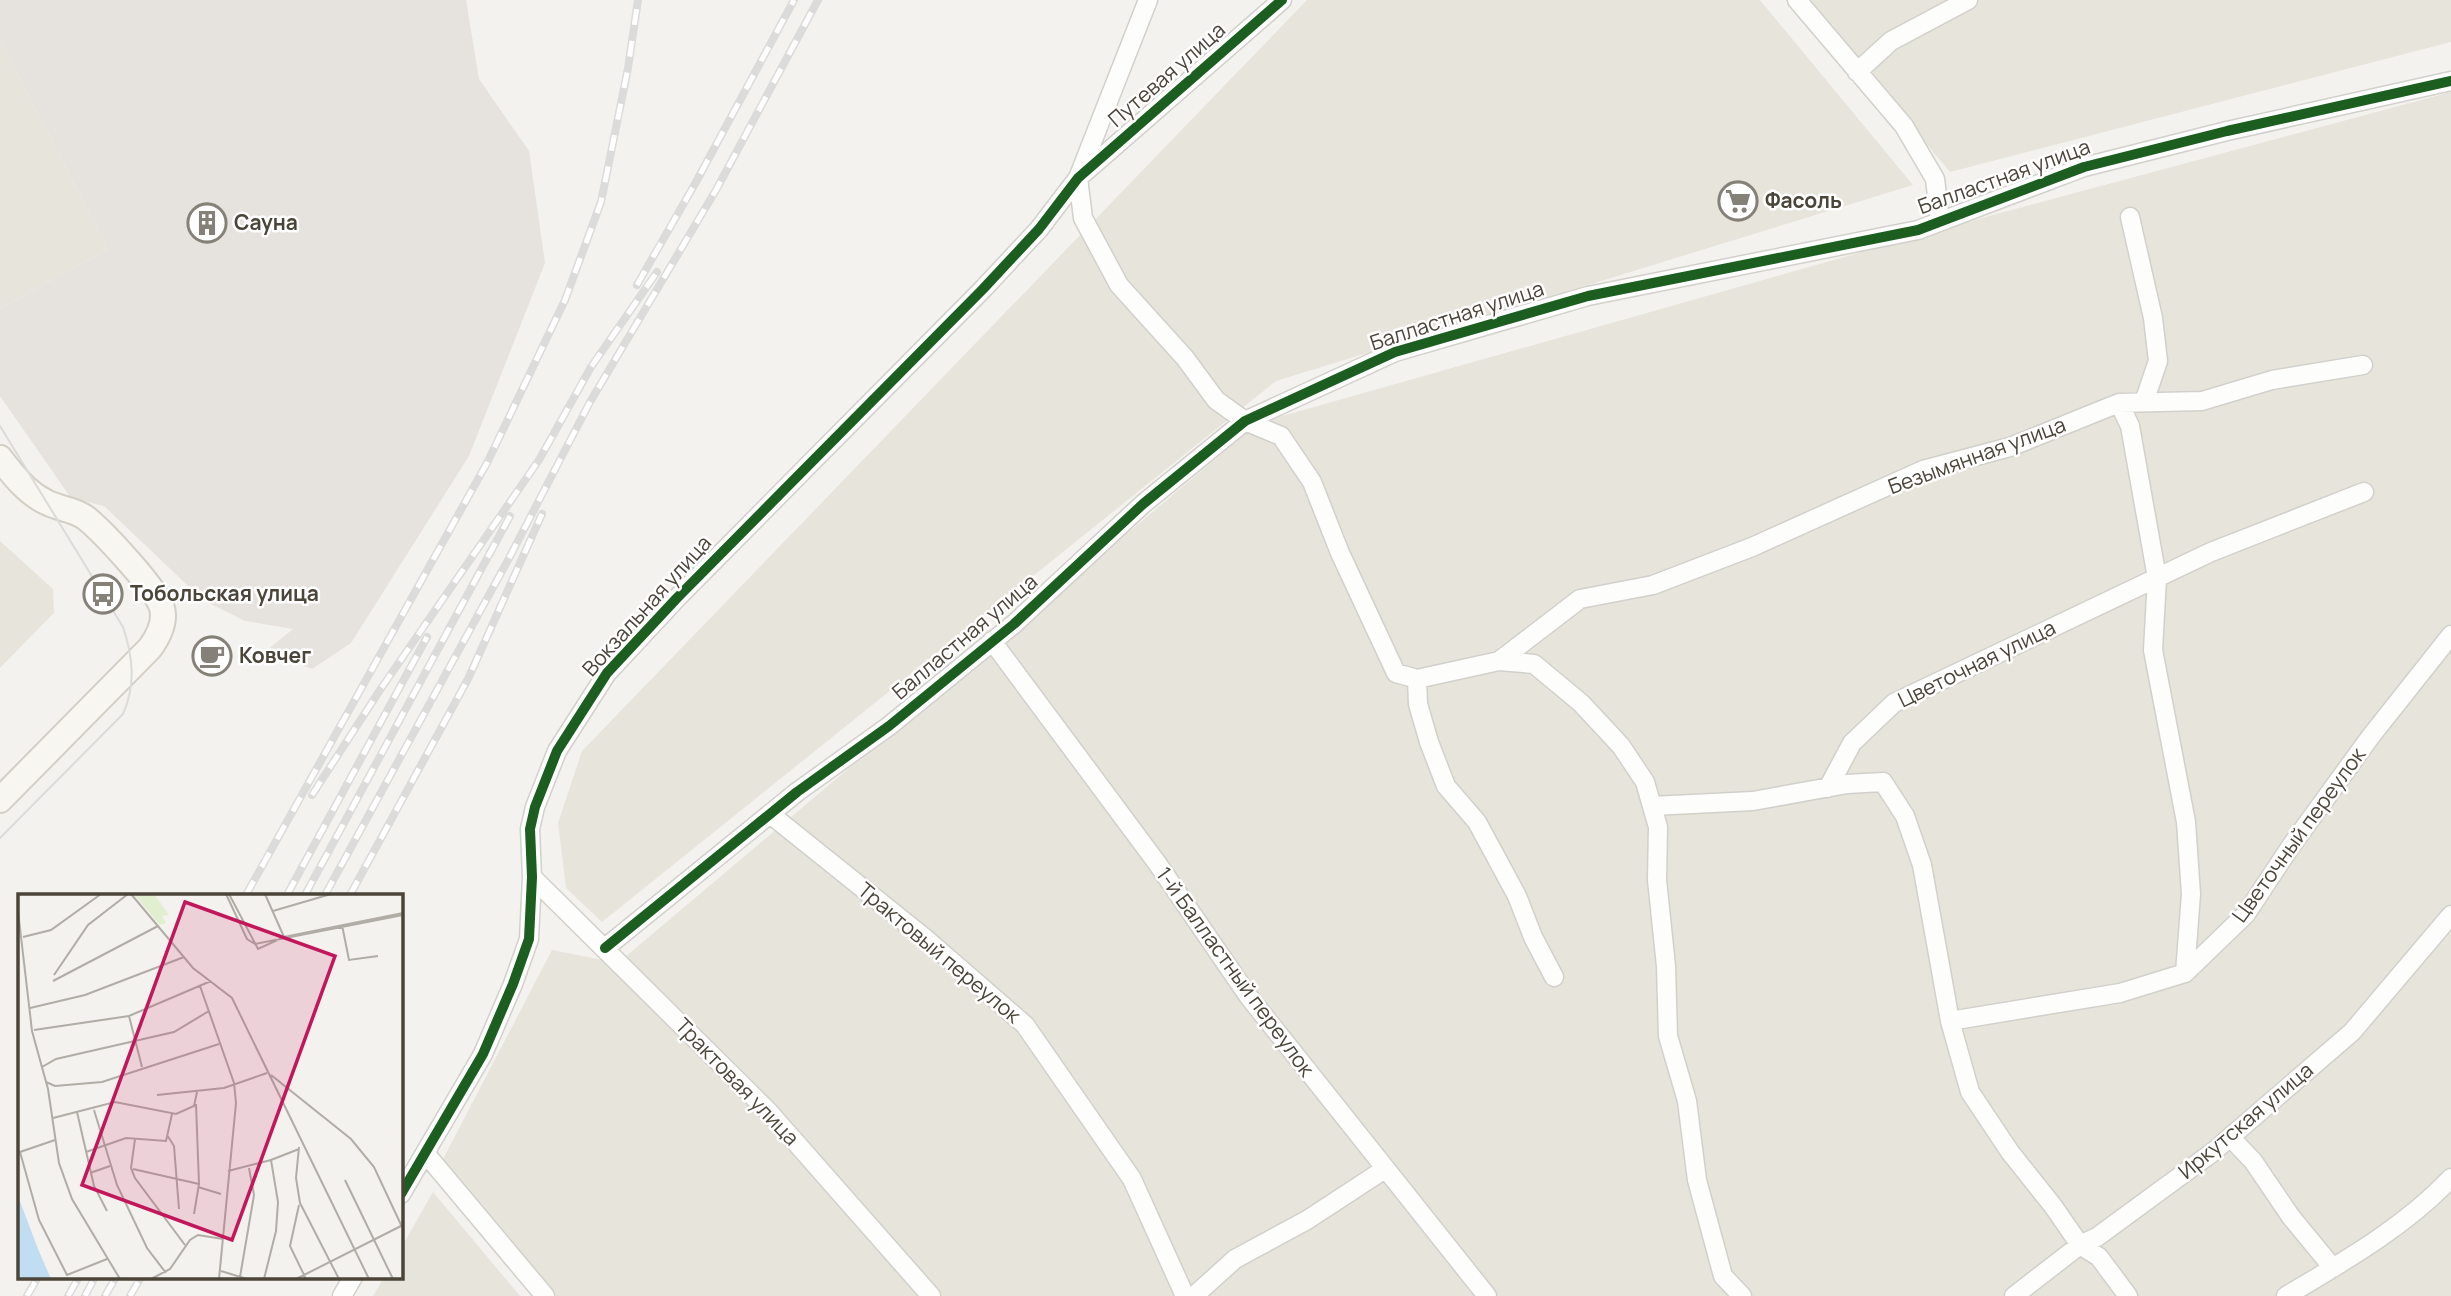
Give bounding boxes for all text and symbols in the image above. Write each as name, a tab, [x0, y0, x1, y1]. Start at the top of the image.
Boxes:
street label: Путевая улица	[1102, 16, 1231, 133]
street label: Балластная улица	[1914, 132, 2094, 220]
supermarket icon: Фасоль	[1717, 180, 1759, 222]
place label: Фасоль	[1765, 186, 1842, 214]
building icon: Сауна	[186, 202, 228, 244]
place label: Сауна	[234, 208, 298, 236]
street label: Балластная улица	[1366, 274, 1547, 356]
street label: Безымянная улица	[1884, 410, 2069, 500]
street label: Вокзальная улица	[576, 529, 717, 682]
street label: Балластная улица	[886, 567, 1043, 705]
bus stop icon: Тобольская улица	[82, 573, 124, 615]
place label: Тобольская улица	[130, 579, 319, 607]
street label: Цветочная улица	[1893, 613, 2060, 713]
cafe icon: Ковчег	[191, 635, 233, 677]
place label: Ковчег	[239, 641, 311, 669]
street label: Цветочный переулок	[2225, 741, 2371, 927]
street label: 1-й Балластный переулок	[1150, 861, 1322, 1082]
street label: Трактовый переулок	[852, 876, 1027, 1029]
inset map	[18, 894, 402, 1278]
street label: Трактовая улица	[670, 1012, 806, 1151]
street label: Иркутская улица	[2172, 1056, 2319, 1185]

